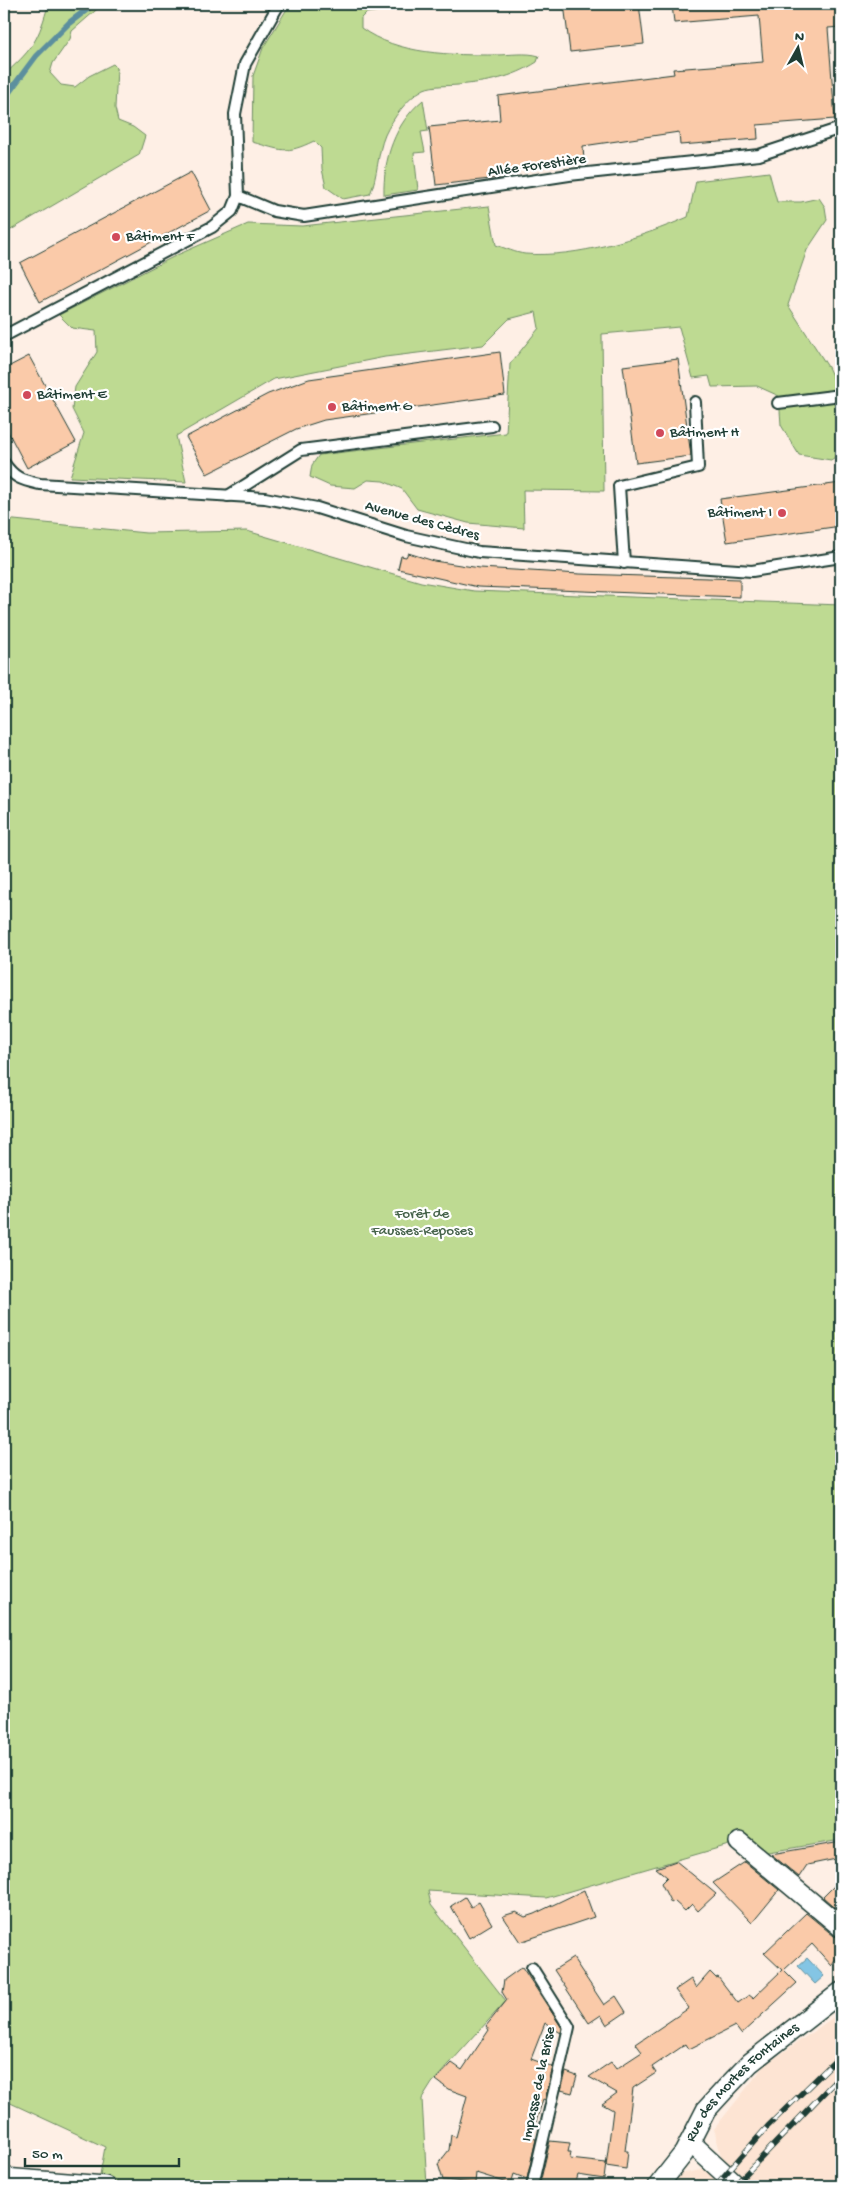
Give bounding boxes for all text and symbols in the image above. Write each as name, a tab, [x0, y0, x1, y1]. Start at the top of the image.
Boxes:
north arrow	[772, 22, 822, 72]
text: N	[794, 29, 805, 47]
street label: Allée Forestière	[487, 150, 587, 182]
place label: Bâtiment F	[125, 228, 196, 246]
marker: Bâtiment F	[110, 231, 122, 243]
place label: Bâtiment E	[36, 386, 108, 404]
marker: Bâtiment E	[21, 389, 33, 401]
place label: Bâtiment G	[341, 398, 413, 416]
marker: Bâtiment G	[326, 401, 338, 413]
place label: Bâtiment H	[669, 424, 740, 442]
marker: Bâtiment H	[654, 427, 666, 439]
street label: Avenue des Cèdres	[363, 497, 482, 545]
place label: Bâtiment I	[707, 504, 772, 522]
marker: Bâtiment I	[776, 507, 788, 519]
park label: Forêt de Fausses-Reposes	[370, 1205, 473, 1240]
street label: Rue des Mortes Fontaines	[682, 2019, 803, 2145]
street label: Impasse de la Brise	[518, 2025, 560, 2143]
scale bar	[25, 2135, 179, 2167]
text: 50 m	[32, 2146, 63, 2164]

